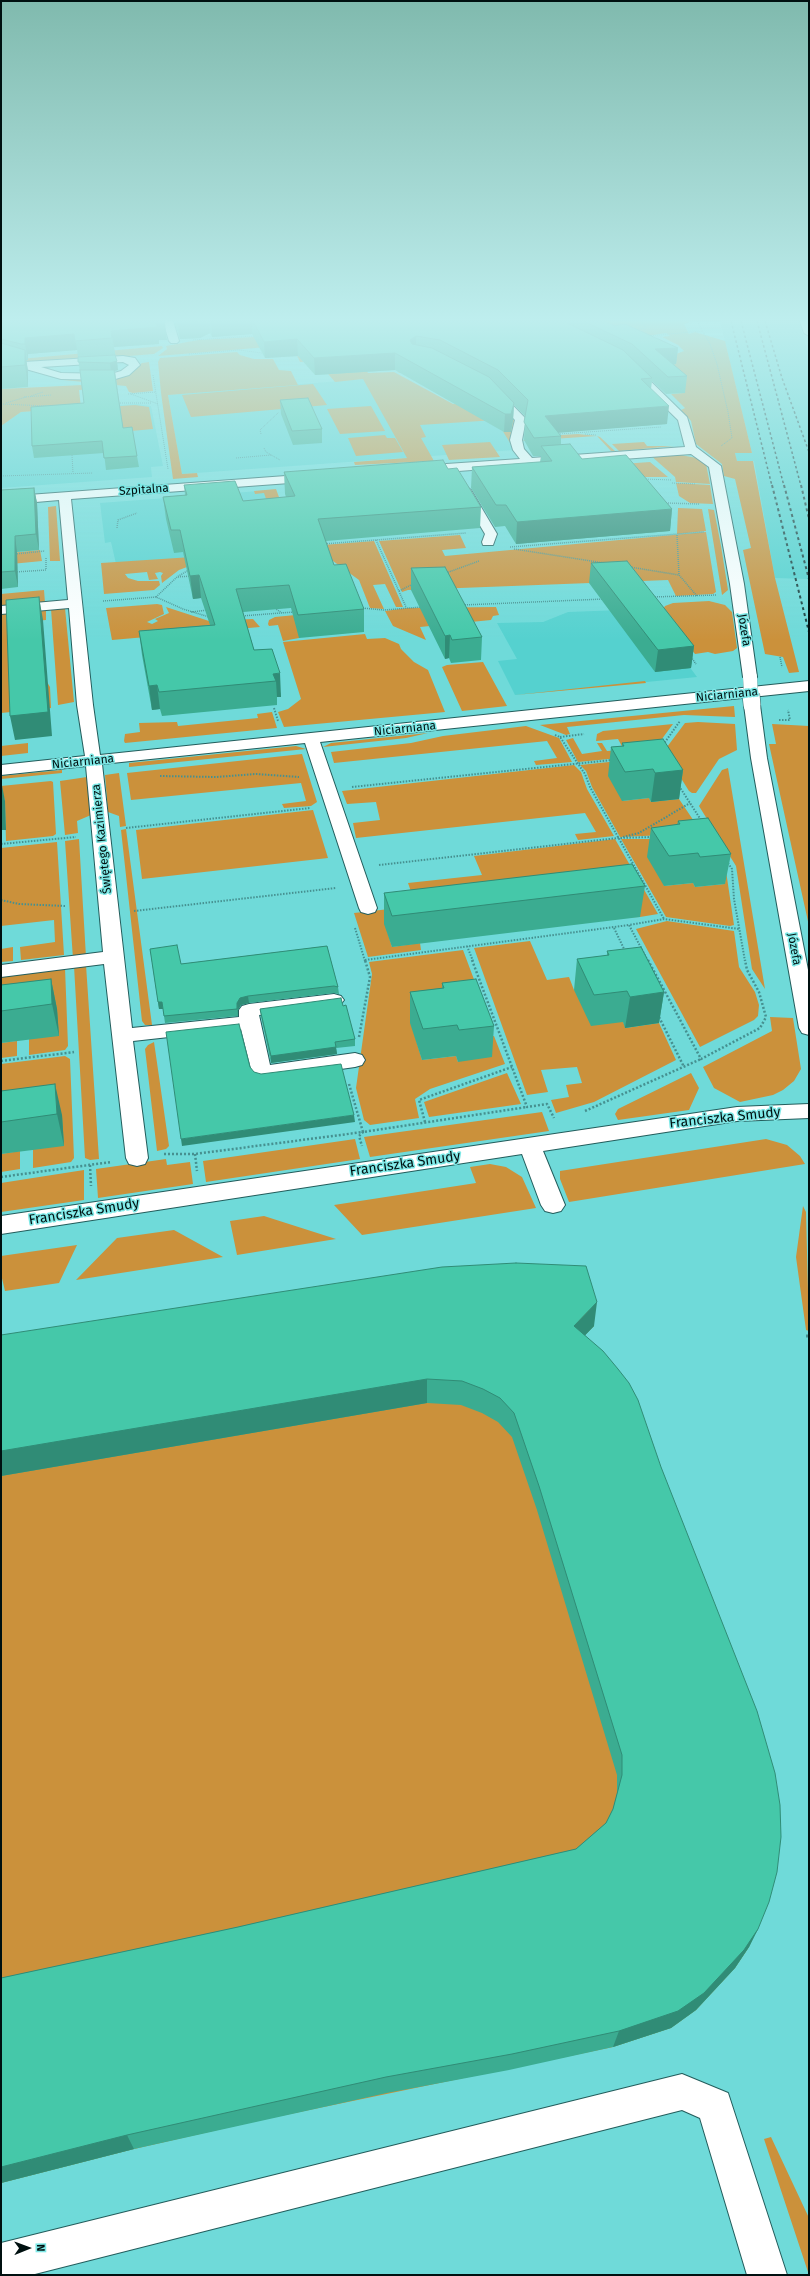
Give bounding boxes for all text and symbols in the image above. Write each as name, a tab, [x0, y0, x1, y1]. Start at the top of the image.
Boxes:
street label: Szpitalna	[119, 481, 169, 499]
street label: Józefa	[734, 613, 754, 647]
street label: Niciarniana	[695, 685, 759, 705]
street label: Niciarniana	[373, 719, 437, 739]
street label: Niciarniana	[51, 752, 115, 772]
street label: Świętego Kazimierza	[89, 783, 115, 895]
street label: Józefa	[784, 932, 804, 966]
street label: Franciszka Smudy	[669, 1104, 781, 1132]
street label: Franciszka Smudy	[349, 1148, 461, 1180]
street label: Franciszka Smudy	[28, 1195, 140, 1229]
north arrow	[8, 2228, 48, 2268]
text: N	[34, 2244, 47, 2252]

